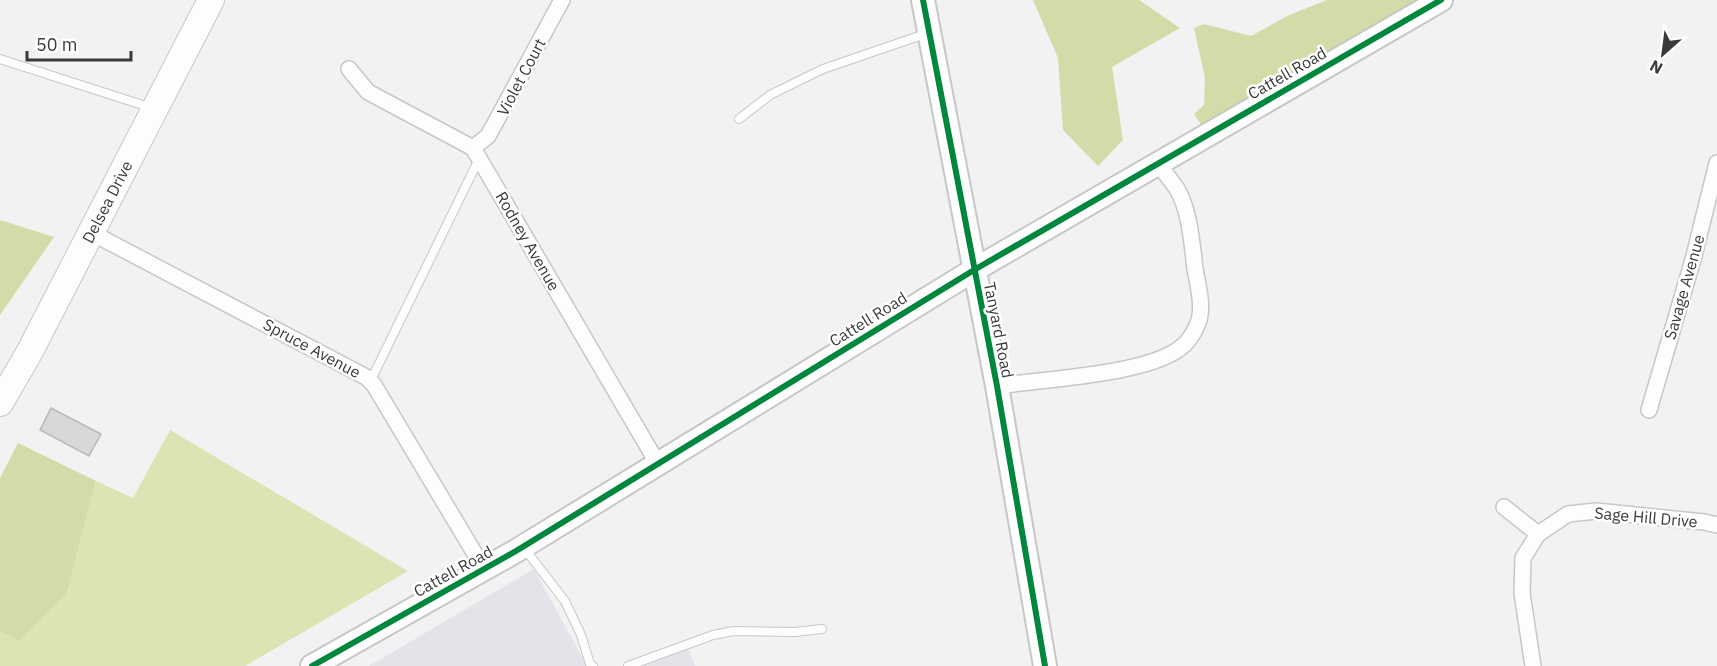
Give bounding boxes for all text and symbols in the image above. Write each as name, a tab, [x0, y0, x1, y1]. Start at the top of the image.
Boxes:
scale bar	[27, 24, 130, 62]
north arrow	[1633, 24, 1693, 84]
text: 50 m	[36, 33, 78, 56]
street label: Violet Court	[492, 35, 550, 119]
street label: Cattell Road	[1244, 42, 1330, 104]
text: N	[1646, 56, 1666, 79]
street label: Delsea Drive	[77, 157, 137, 246]
street label: Rodney Avenue	[492, 188, 565, 294]
street label: Savage Avenue	[1659, 232, 1709, 342]
street label: Tanyard Road	[980, 280, 1018, 380]
street label: Cattell Road	[826, 287, 910, 351]
street label: Spruce Avenue	[260, 314, 364, 382]
street label: Sage Hill Drive	[1594, 503, 1699, 531]
street label: Cattell Road	[410, 541, 496, 601]

